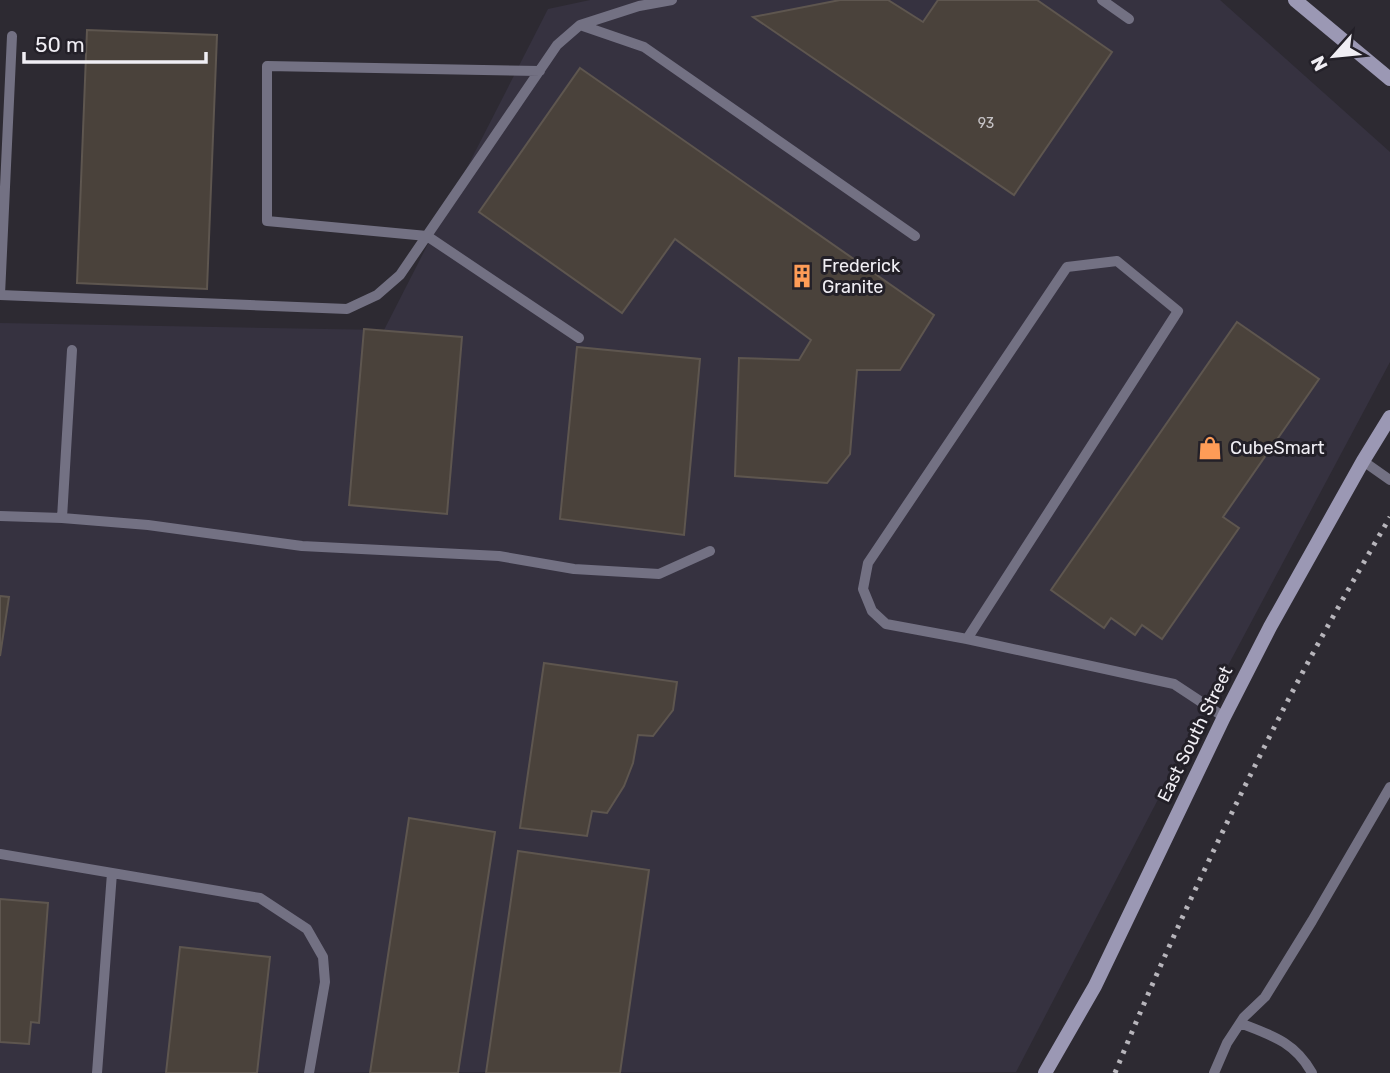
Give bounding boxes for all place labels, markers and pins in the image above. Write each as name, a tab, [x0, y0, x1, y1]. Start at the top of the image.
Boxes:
place label: Frederick Granite	[822, 255, 901, 298]
building icon: Frederick Granite	[788, 262, 816, 290]
shop icon: CubeSmart	[1196, 434, 1224, 462]
place label: CubeSmart	[1230, 437, 1325, 459]

